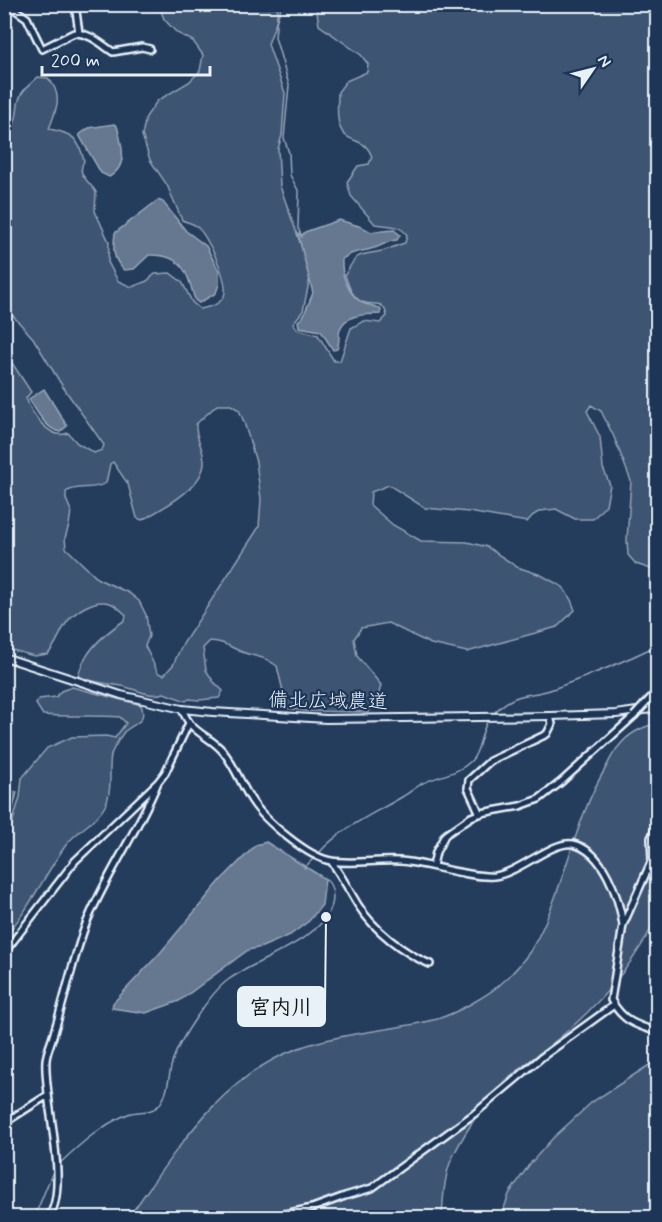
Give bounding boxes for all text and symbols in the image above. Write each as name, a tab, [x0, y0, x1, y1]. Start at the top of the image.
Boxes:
scale bar	[42, 39, 210, 77]
north arrow	[563, 39, 623, 99]
text: 200 m	[51, 49, 100, 73]
text: N	[592, 51, 616, 72]
street label: 備北広域農道	[268, 687, 388, 716]
callout: 宮内川	[238, 987, 325, 1026]
text: 宮内川	[250, 994, 313, 1022]

